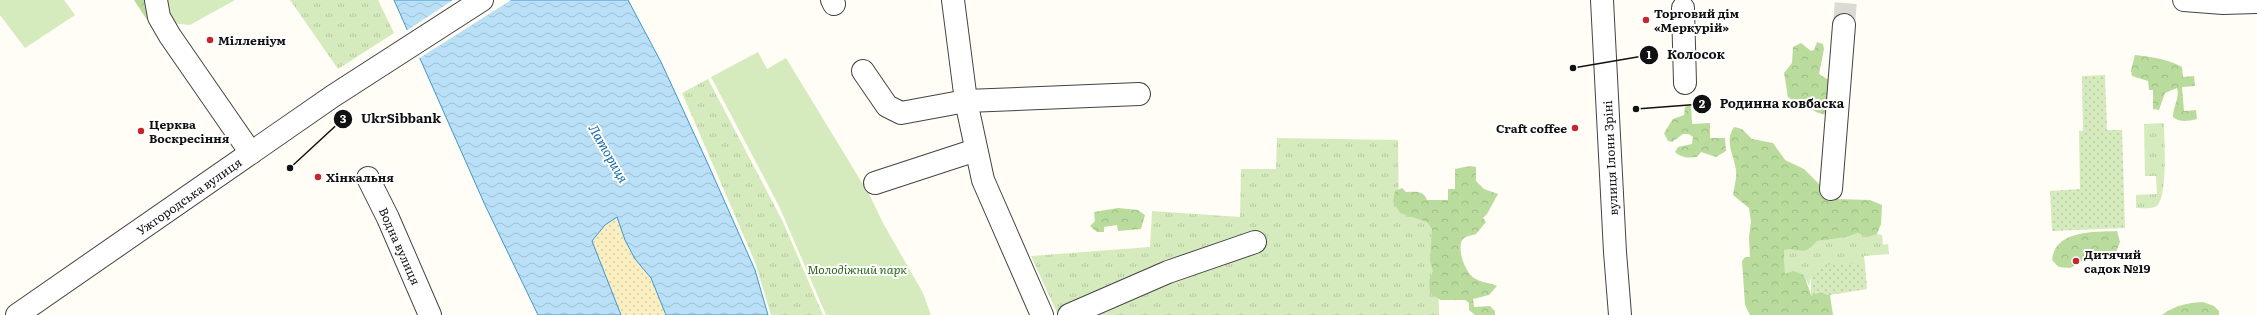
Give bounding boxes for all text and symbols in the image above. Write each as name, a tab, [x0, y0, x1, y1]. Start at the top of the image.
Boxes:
place label: Торговий дім «Меркурій»	[1654, 4, 1739, 36]
marker: Торговий дім «Меркурій»	[1641, 15, 1651, 25]
place label: Мілленіум	[218, 31, 286, 49]
marker: Мілленіум	[205, 35, 215, 45]
callout: Колосок	[1639, 42, 1733, 67]
text: Колосок	[1667, 44, 1726, 63]
text: 1	[1647, 45, 1652, 63]
callout: Родинна ковбаска	[1692, 91, 1852, 116]
text: Родинна ковбаска	[1720, 93, 1845, 112]
text: 2	[1699, 94, 1706, 112]
street label: вулиця Ілони Зріні	[1598, 100, 1622, 216]
callout: UkrSibbank	[333, 106, 449, 131]
text: UkrSibbank	[361, 108, 441, 127]
text: 3	[340, 109, 347, 127]
place label: Церква Воскресіння	[149, 115, 230, 147]
place label: Craft coffee	[1496, 119, 1567, 137]
water label: Латориця	[585, 120, 634, 186]
marker: Craft coffee	[1570, 123, 1580, 133]
marker: Церква Воскресіння	[136, 126, 146, 136]
street label: Ужгородська вулиця	[133, 153, 245, 239]
place label: Хінкальня	[326, 168, 394, 186]
marker: Хінкальня	[313, 172, 323, 182]
street label: Водна вулиця	[375, 204, 425, 288]
place label: Дитячий садок №19	[2084, 245, 2150, 277]
marker: Дитячий садок №19	[2071, 256, 2081, 266]
park label: Молодіжний парк	[807, 260, 907, 278]

